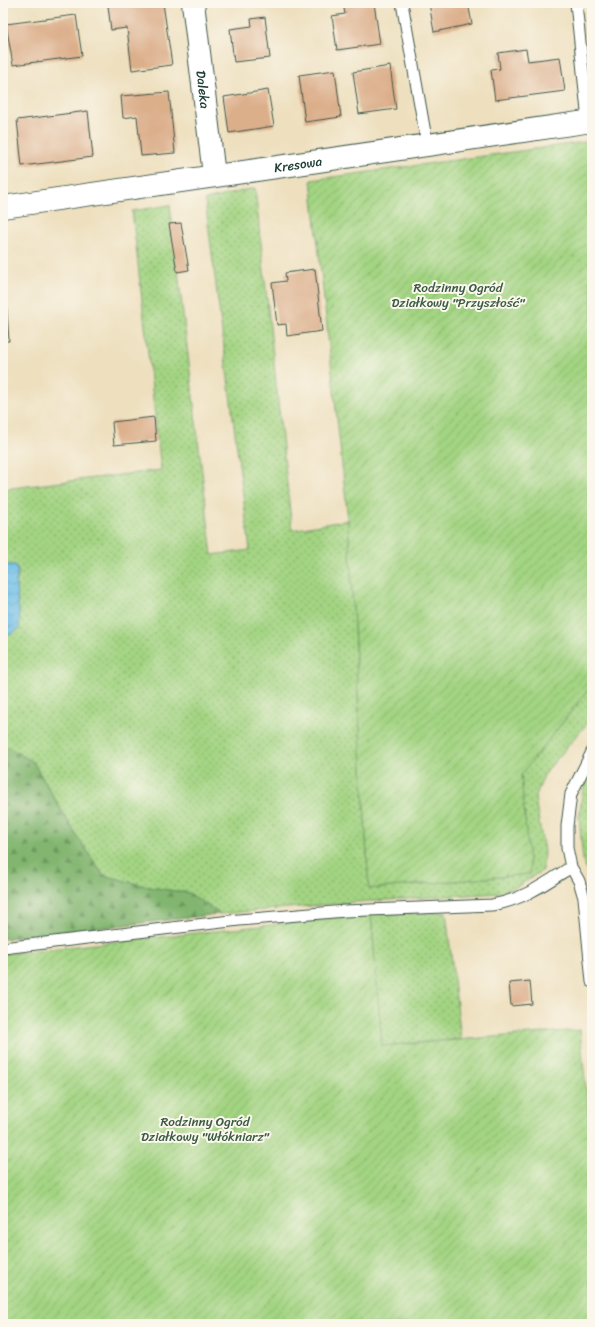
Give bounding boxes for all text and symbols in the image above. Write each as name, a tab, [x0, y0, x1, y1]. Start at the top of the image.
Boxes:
street label: Daleka	[190, 69, 217, 110]
street label: Kresowa	[272, 149, 324, 179]
park label: Rodzinny Ogród Działkowy "Przyszłość"	[391, 276, 526, 314]
park label: Rodzinny Ogród Działkowy "Włókniarz"	[141, 1110, 271, 1148]

